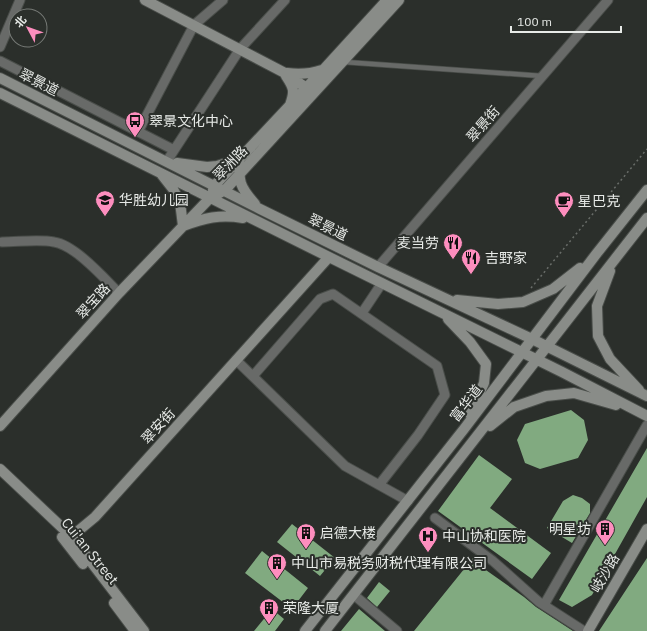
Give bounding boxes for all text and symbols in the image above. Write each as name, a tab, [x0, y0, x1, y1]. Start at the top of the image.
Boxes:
north arrow	[8, 8, 48, 48]
scale bar	[511, 8, 621, 34]
text: 北	[12, 13, 29, 30]
text: 100 m	[517, 14, 552, 29]
street label: 翠景道	[16, 64, 62, 100]
street label: 翠景街	[462, 102, 504, 146]
bus stop icon: 翠景文化中心	[124, 110, 146, 138]
place label: 翠景文化中心	[149, 112, 233, 130]
street label: 翠洲路	[209, 142, 251, 184]
school or university icon: 华胜幼儿园	[94, 189, 116, 217]
cafe icon: 星巴克	[553, 190, 575, 218]
place label: 华胜幼儿园	[119, 191, 189, 209]
place label: 星巴克	[578, 192, 620, 210]
street label: 翠景道	[305, 210, 351, 244]
restaurant icon: 麦当劳	[442, 232, 464, 260]
place label: 麦当劳	[397, 234, 439, 252]
restaurant icon: 吉野家	[460, 247, 482, 275]
place label: 吉野家	[485, 249, 527, 267]
street label: 翠宝路	[72, 279, 114, 323]
street label: 富华道	[446, 381, 486, 425]
street label: 翠安街	[137, 404, 179, 448]
street label: Cui'an Street	[58, 514, 122, 588]
building icon: 明星坊	[594, 518, 616, 546]
place label: 明星坊	[549, 520, 591, 538]
building icon: 启德大楼	[295, 522, 317, 550]
place label: 启德大楼	[320, 524, 376, 542]
hospital icon: 中山协和医院	[417, 525, 439, 553]
place label: 中山协和医院	[442, 527, 526, 545]
street label: 岐沙路	[587, 550, 623, 596]
building icon: 中山市易税务财税代理有限公司	[266, 552, 288, 580]
place label: 中山市易税务财税代理有限公司	[291, 554, 487, 572]
building icon: 荣隆大厦	[258, 597, 280, 625]
place label: 荣隆大厦	[283, 599, 339, 617]

